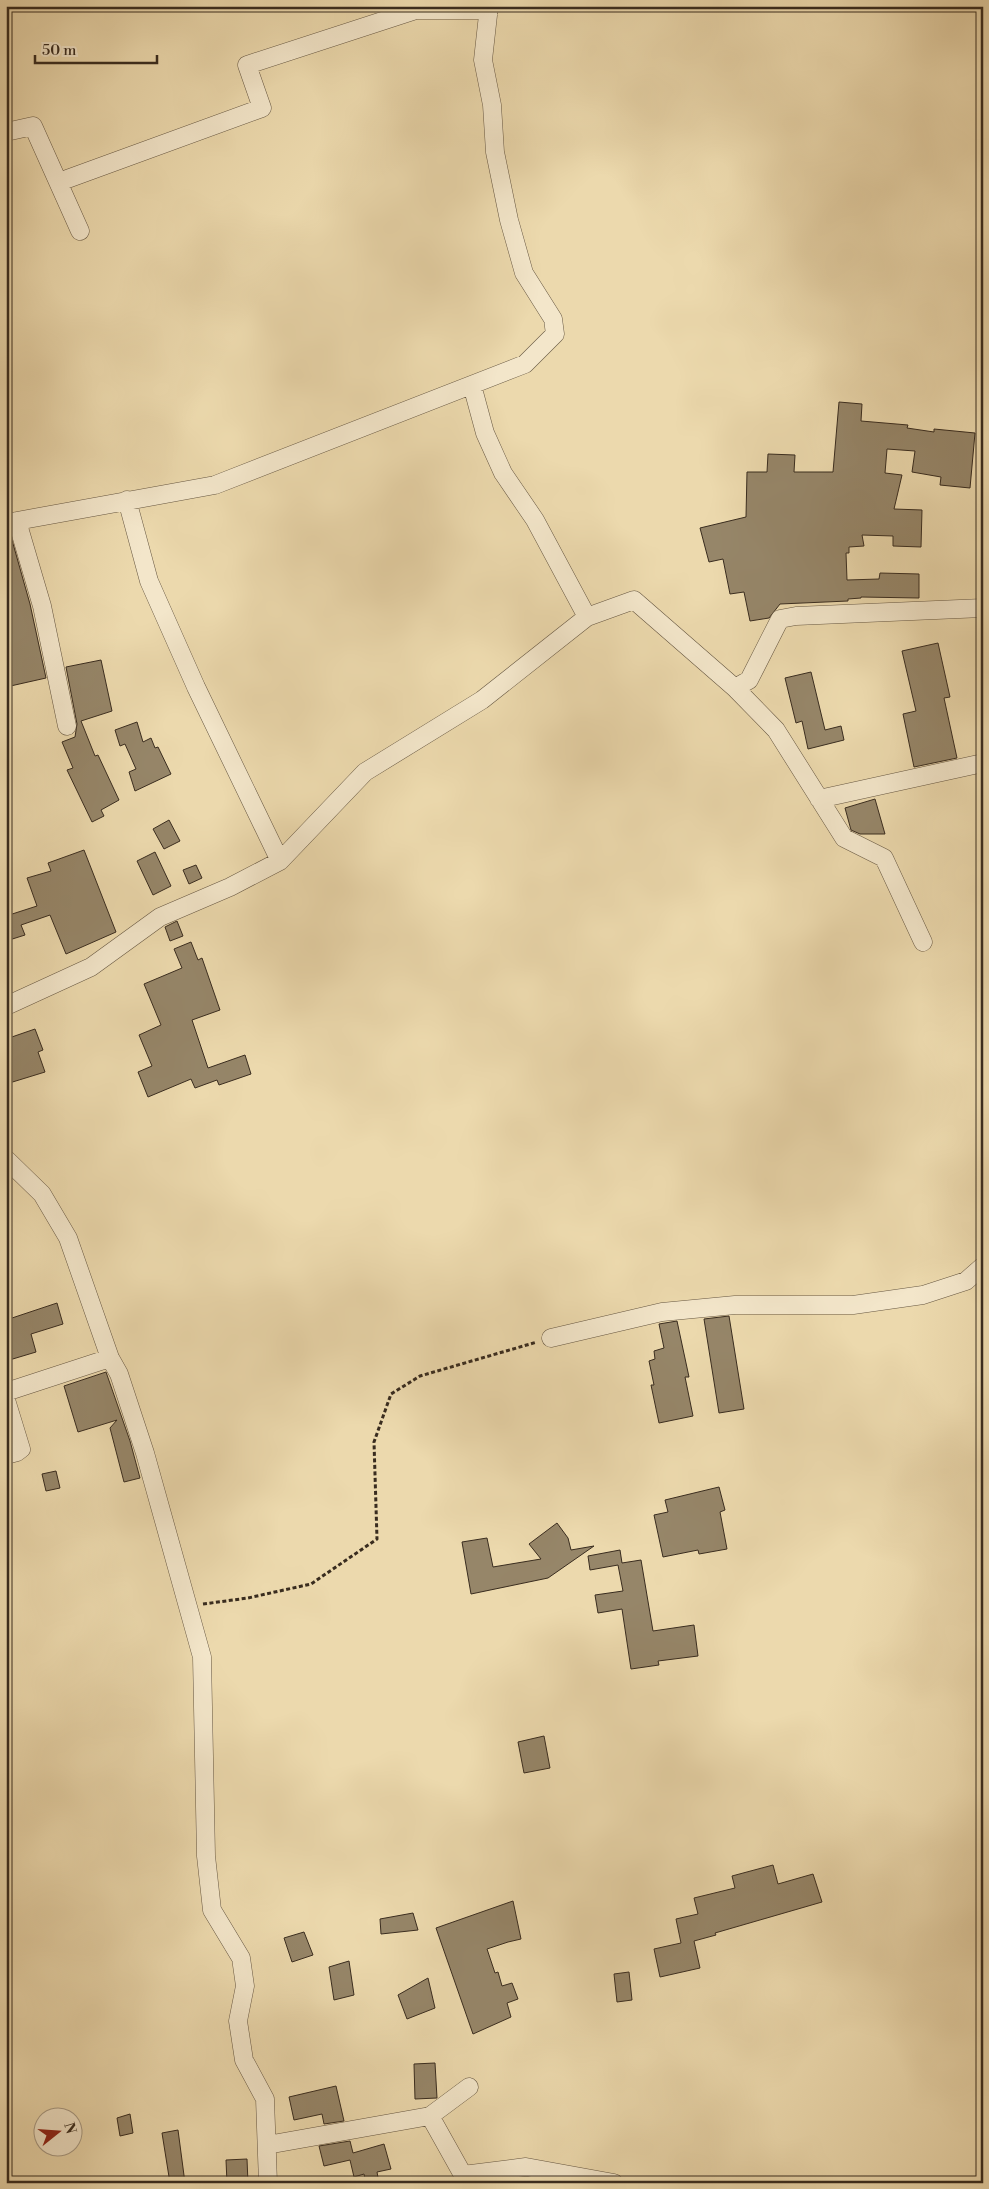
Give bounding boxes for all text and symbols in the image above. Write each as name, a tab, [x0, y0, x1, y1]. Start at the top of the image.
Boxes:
scale bar	[35, 32, 158, 64]
text: 50 m	[42, 41, 76, 60]
north arrow	[32, 2106, 82, 2156]
text: N	[59, 2121, 80, 2136]

